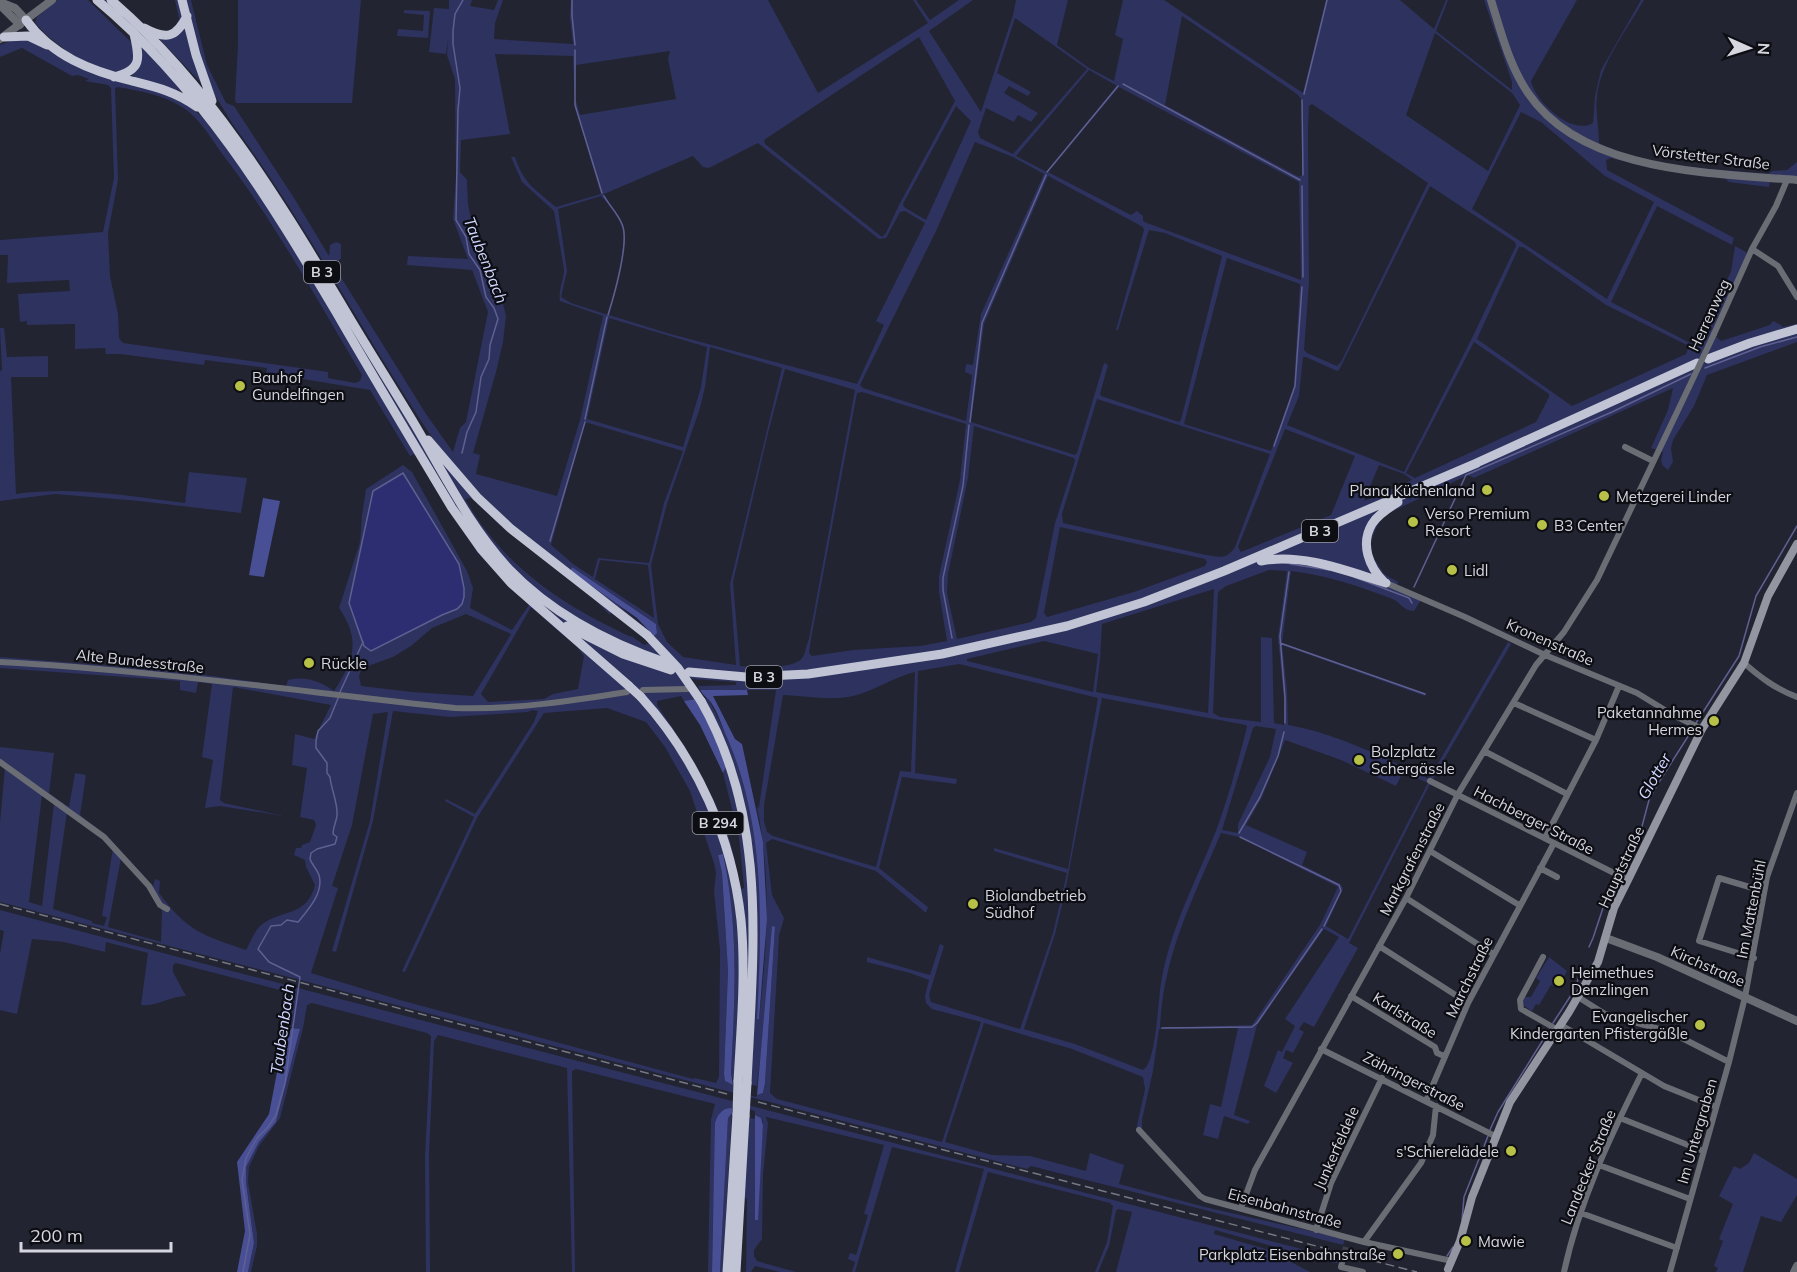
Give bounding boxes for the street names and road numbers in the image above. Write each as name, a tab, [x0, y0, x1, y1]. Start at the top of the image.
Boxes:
street label: Vörstetter Straße	[1651, 140, 1771, 174]
road number: B 3	[304, 261, 340, 283]
street label: Herrenweg	[1684, 276, 1734, 354]
road number: B 3	[1302, 520, 1338, 542]
street label: Kronenstraße	[1503, 614, 1597, 670]
street label: Alte Bundesstraße	[75, 645, 205, 677]
road number: B 3	[746, 666, 782, 688]
street label: Hachberger Straße	[1471, 781, 1597, 859]
street label: Markgrafenstraße	[1375, 799, 1449, 919]
road number: B 294	[692, 812, 744, 834]
street label: Hauptstraße	[1594, 823, 1648, 911]
street label: Im Mattenbühl	[1732, 858, 1770, 960]
street label: Marchstraße	[1441, 933, 1497, 1021]
street label: Kirchstraße	[1668, 941, 1748, 991]
street label: Karlstraße	[1369, 988, 1441, 1042]
street label: Zähringerstraße	[1360, 1047, 1468, 1115]
street label: Im Untergraben	[1673, 1076, 1721, 1186]
street label: Junkerfeldele	[1309, 1103, 1363, 1193]
street label: Landecker Straße	[1556, 1107, 1620, 1227]
street label: Eisenbahnstraße	[1226, 1184, 1344, 1232]

